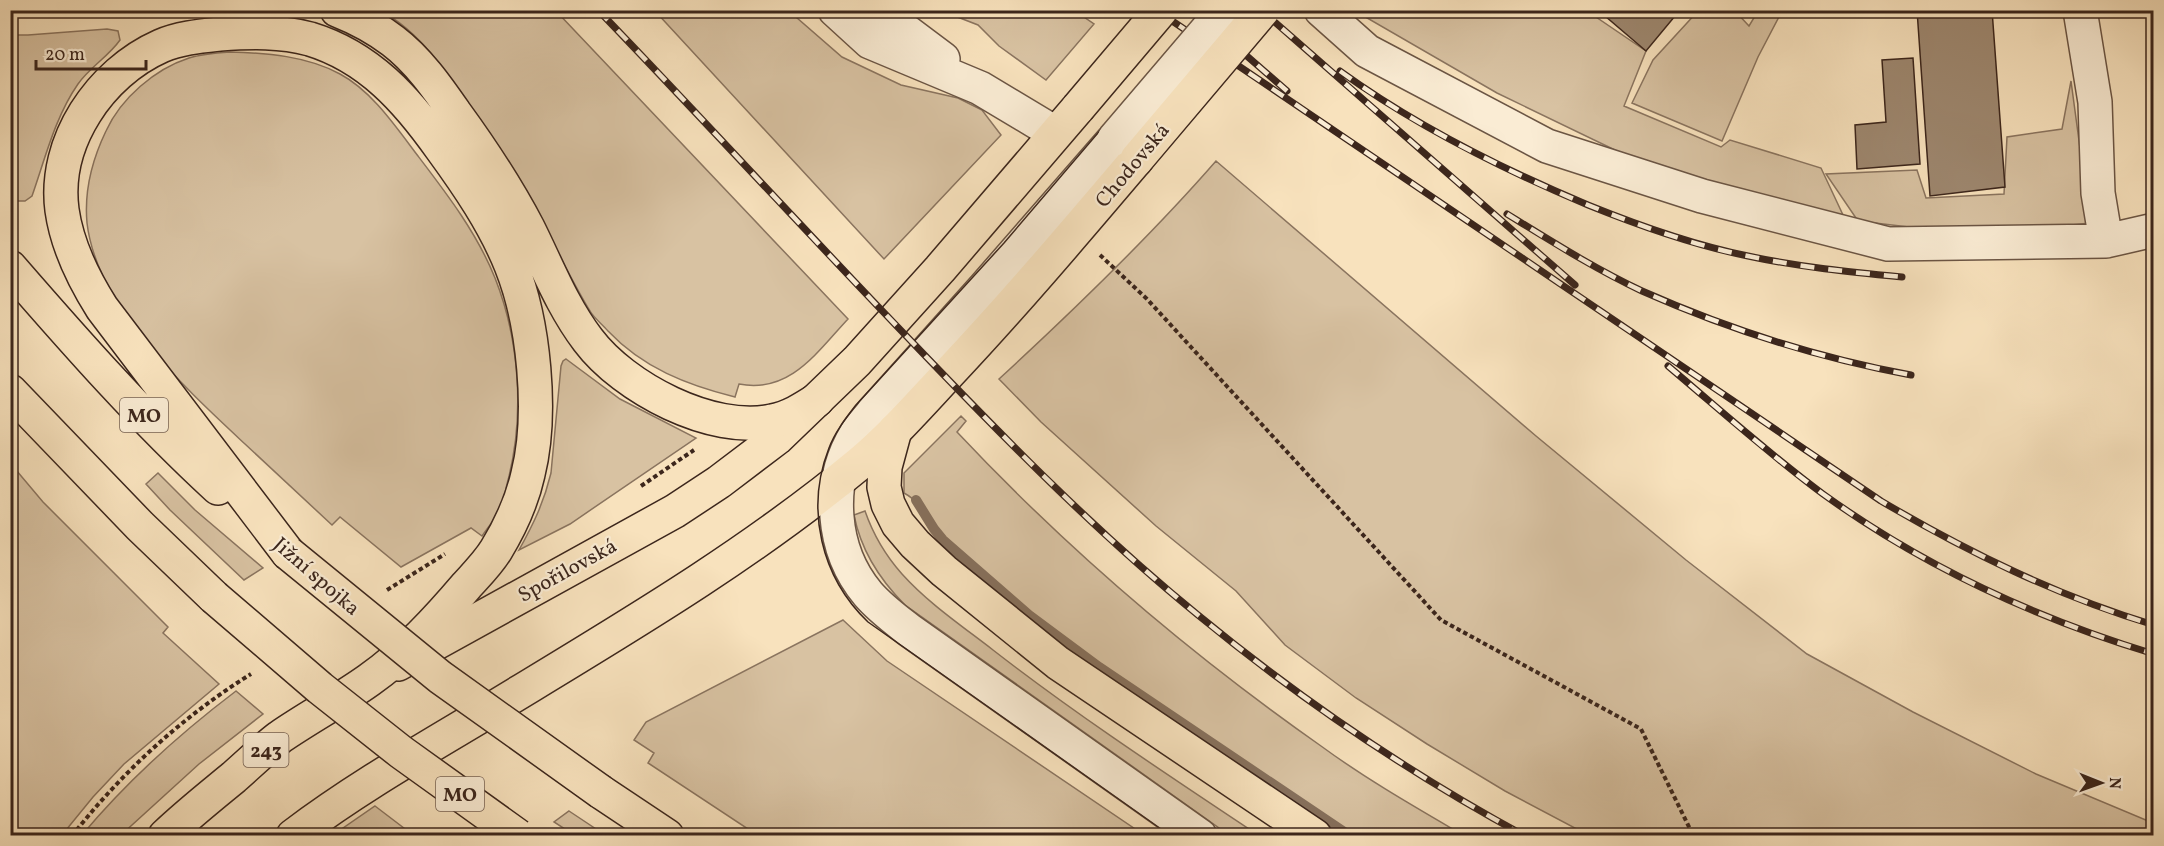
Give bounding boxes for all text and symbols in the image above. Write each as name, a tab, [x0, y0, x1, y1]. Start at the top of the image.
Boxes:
scale bar	[36, 33, 146, 71]
text: 20 m	[45, 43, 85, 68]
street label: Chodovská	[1089, 118, 1177, 214]
road number: MO	[120, 398, 168, 432]
street label: Jižní spojka	[266, 531, 366, 623]
street label: Spořilovská	[513, 532, 622, 610]
road number: 243	[244, 733, 288, 767]
north arrow	[2071, 753, 2131, 813]
road number: MO	[436, 777, 484, 811]
text: N	[2103, 777, 2125, 790]

